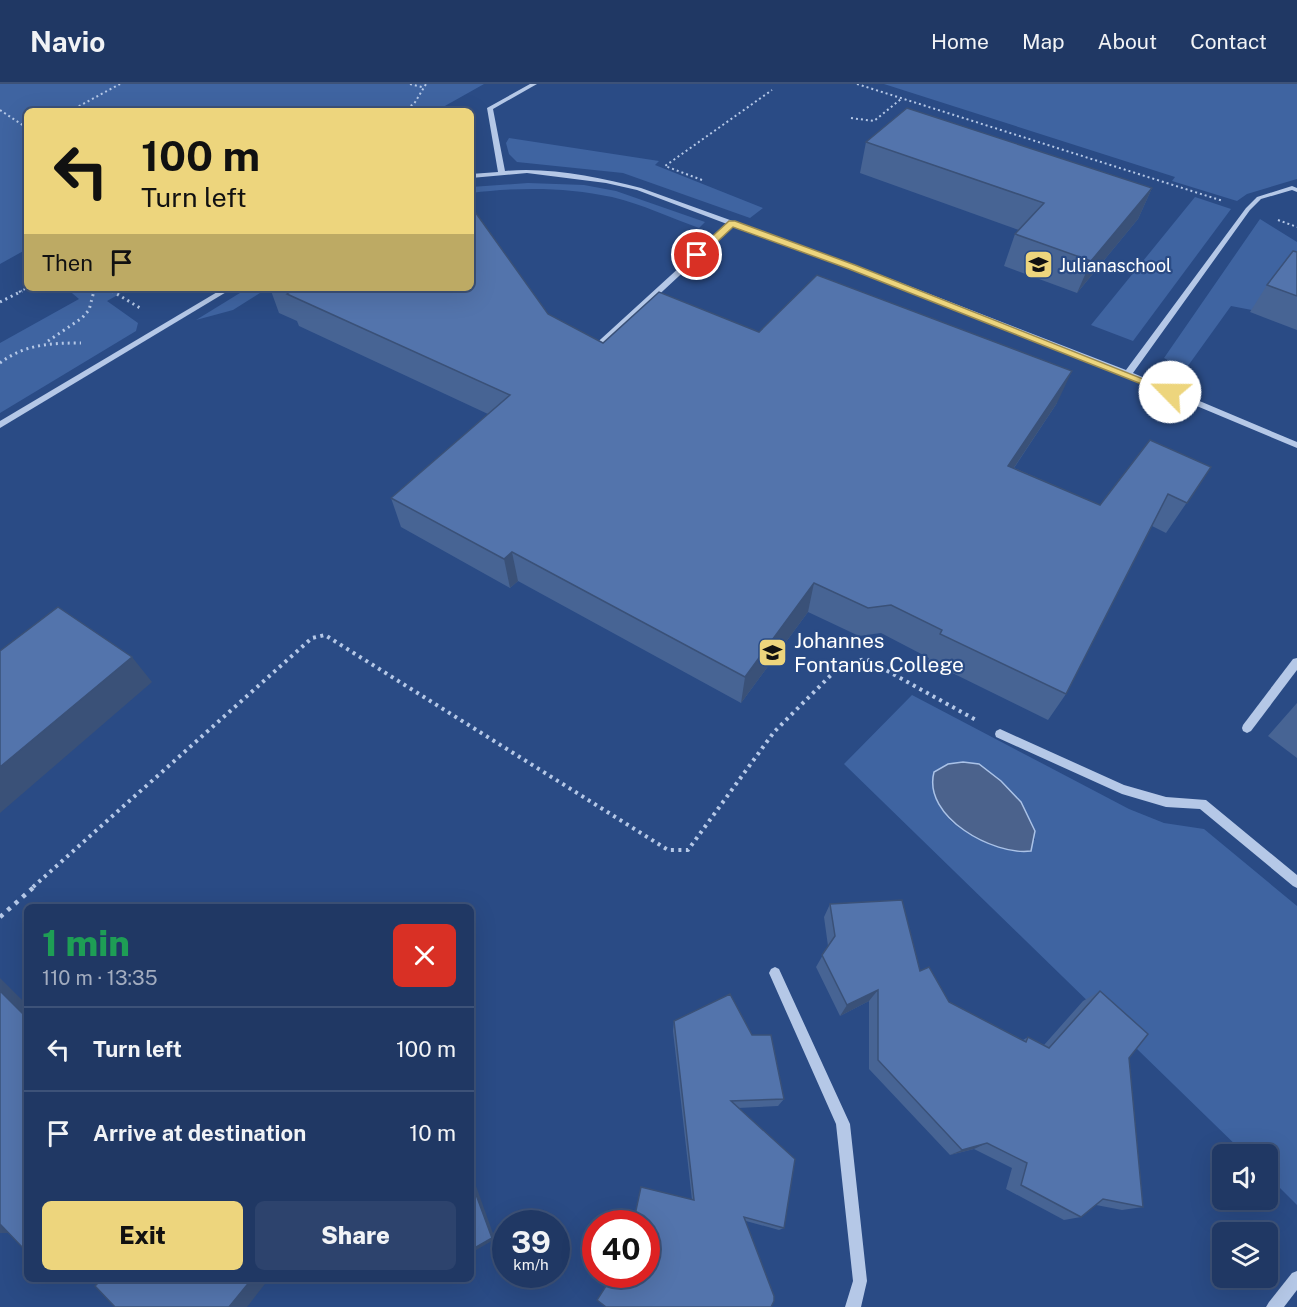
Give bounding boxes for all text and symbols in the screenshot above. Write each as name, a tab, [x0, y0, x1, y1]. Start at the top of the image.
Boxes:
text: Navio	[30, 25, 105, 58]
text: Home	[931, 29, 989, 54]
text: Map	[1022, 29, 1065, 54]
text: About	[1098, 29, 1157, 54]
text: Contact	[1190, 29, 1267, 54]
text: 100 m	[141, 131, 260, 180]
icon: left	[42, 132, 120, 210]
text: Turn left	[141, 181, 247, 213]
pin	[671, 229, 722, 280]
icon: arrive	[680, 238, 713, 271]
icon: arrive	[105, 246, 138, 279]
school or university icon: Julianaschool	[1022, 249, 1054, 281]
text: Then	[42, 250, 93, 276]
place label: Julianaschool	[1059, 255, 1172, 276]
position arrow	[1138, 360, 1202, 424]
place label: Johannes Fontanus College	[794, 628, 964, 677]
school or university icon: Johannes Fontanus College	[757, 636, 789, 668]
text: 1 min	[42, 922, 130, 964]
button: close	[393, 924, 456, 987]
text: 110 m · 13:35	[42, 966, 158, 990]
icon: left	[42, 1033, 75, 1066]
text: Turn left	[93, 1036, 182, 1062]
text: 100 m	[396, 1036, 456, 1062]
icon: arrive	[42, 1117, 75, 1150]
text: Arrive at destination	[93, 1120, 306, 1146]
text: 10 m	[409, 1120, 456, 1146]
map controls	[1212, 1144, 1278, 1288]
button: sound	[1212, 1144, 1278, 1210]
button: Exit	[42, 1201, 243, 1270]
button: Share	[255, 1201, 456, 1270]
speed limit sign: 40	[582, 1210, 660, 1288]
button: layers	[1212, 1222, 1278, 1288]
text: 39	[511, 1224, 551, 1260]
text: km/h	[513, 1256, 549, 1273]

